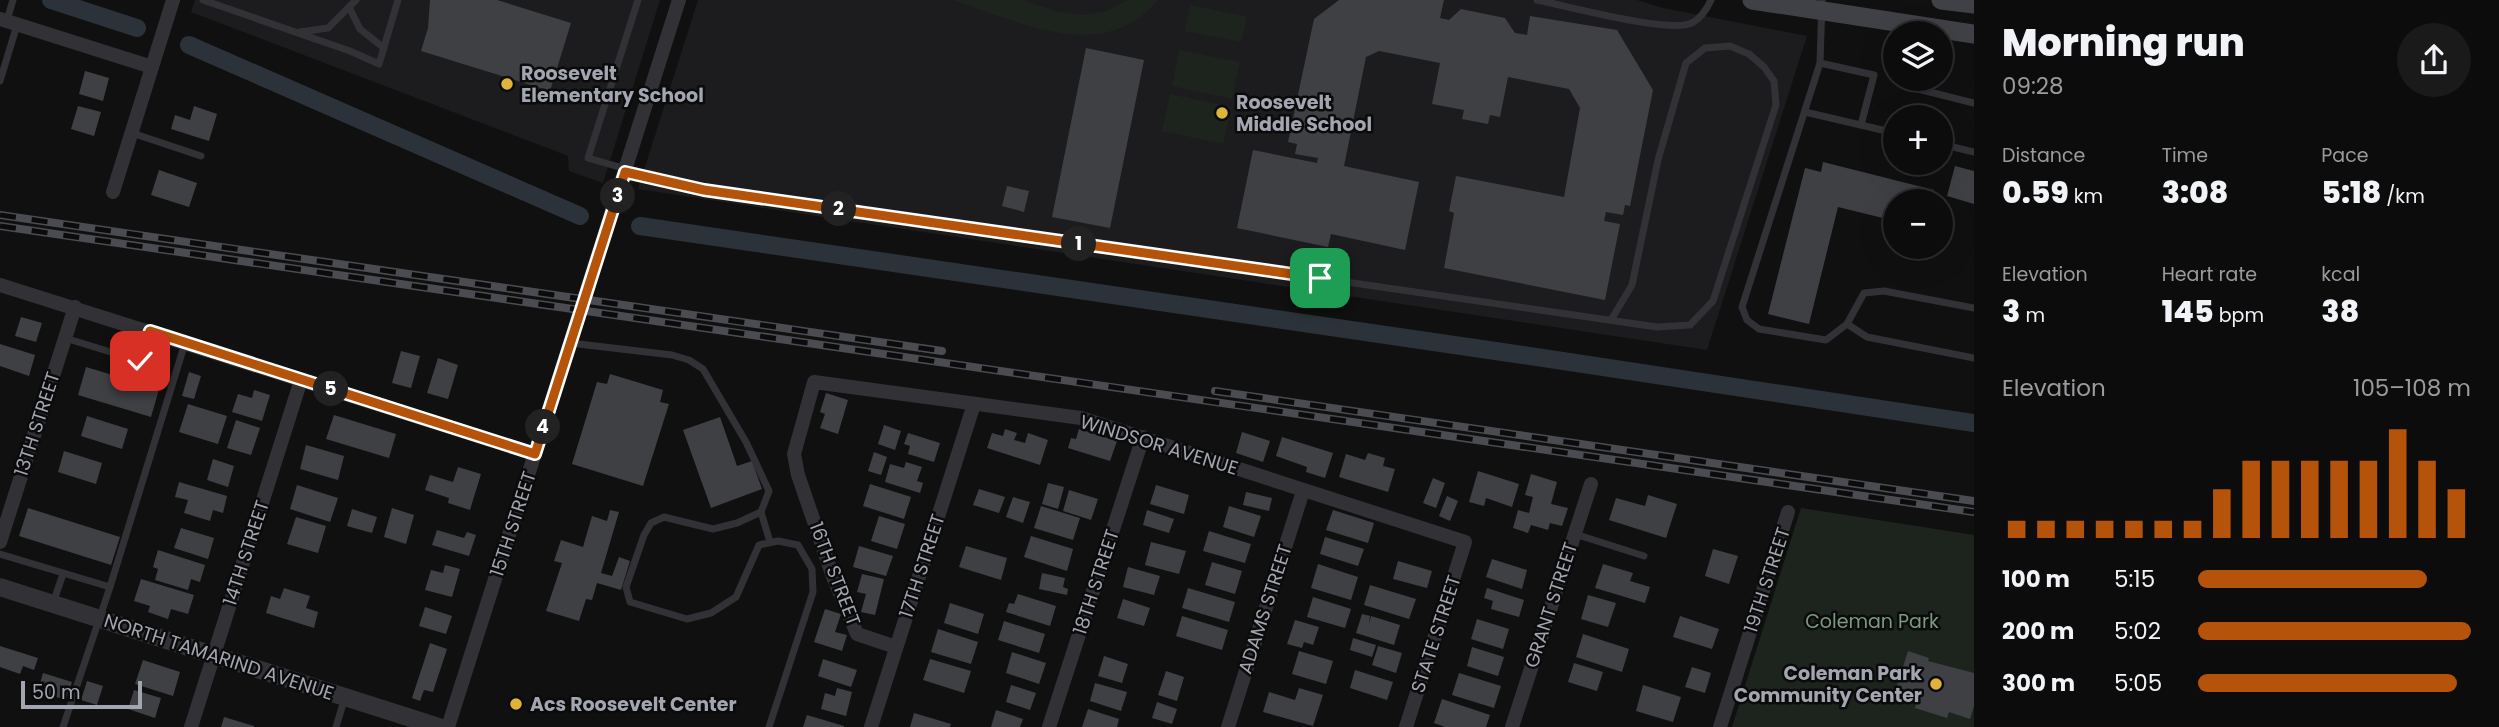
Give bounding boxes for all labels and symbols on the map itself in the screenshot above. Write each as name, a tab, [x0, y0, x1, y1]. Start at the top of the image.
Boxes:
place label: Roosevelt Elementary School	[521, 60, 704, 109]
marker: Roosevelt Elementary School	[499, 76, 515, 92]
place label: Roosevelt Middle School	[1236, 89, 1372, 138]
marker: Roosevelt Middle School	[1214, 105, 1230, 121]
pin: 3	[600, 178, 636, 214]
pin: 2	[822, 192, 856, 227]
pin: 1	[1062, 226, 1096, 262]
pin	[1290, 248, 1350, 308]
pin	[110, 331, 170, 391]
street label: 13TH STREET	[7, 368, 67, 480]
pin: 5	[314, 372, 348, 406]
street label: WINDSOR AVENUE	[1077, 408, 1241, 482]
pin: 4	[526, 410, 560, 444]
street label: 15TH STREET	[483, 468, 543, 580]
street label: 14TH STREET	[216, 497, 276, 609]
street label: 17TH STREET	[893, 511, 951, 621]
street label: 16TH STREET	[803, 518, 867, 630]
street label: 19TH STREET	[1737, 524, 1797, 636]
street label: 18TH STREET	[1066, 526, 1126, 638]
street label: GRANT STREET	[1518, 539, 1584, 671]
street label: ADAMS STREET	[1231, 541, 1299, 677]
street label: STATE STREET	[1404, 572, 1468, 696]
street label: NORTH TAMARIND AVENUE	[101, 607, 337, 707]
park label: Coleman Park	[1805, 608, 1939, 635]
place label: Coleman Park Community Center	[1734, 660, 1922, 709]
marker: Coleman Park Community Center	[1928, 676, 1944, 692]
scale bar	[21, 678, 142, 710]
place label: Acs Roosevelt Center	[530, 691, 737, 718]
marker: Acs Roosevelt Center	[508, 696, 524, 712]

